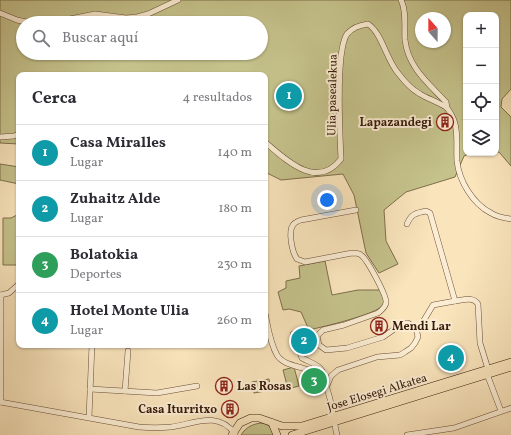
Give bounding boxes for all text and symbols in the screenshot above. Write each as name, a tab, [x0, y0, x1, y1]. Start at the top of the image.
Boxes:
north arrow	[415, 12, 451, 48]
map controls	[463, 12, 499, 156]
button: +	[463, 12, 499, 48]
search box	[16, 16, 268, 60]
icon: search	[30, 27, 52, 49]
text: Buscar aquí	[62, 28, 138, 49]
button: −	[463, 48, 499, 84]
street label: Ulia pasealekua	[324, 54, 342, 136]
pin: 1	[276, 81, 302, 111]
button: locate	[463, 84, 499, 120]
text: Cerca	[32, 87, 77, 110]
text: 4 resultados	[182, 89, 252, 107]
building icon: Lapazandegi	[435, 112, 455, 132]
place label: Lapazandegi	[359, 115, 432, 131]
button: layers	[463, 120, 499, 156]
text: Casa Miralles	[70, 133, 166, 154]
text: 1	[42, 144, 48, 162]
text: 140 m	[218, 144, 252, 162]
text: Lugar	[70, 154, 103, 172]
text: Zuhaitz Alde	[70, 189, 160, 210]
your location	[317, 190, 337, 210]
text: 2	[42, 200, 48, 218]
text: 180 m	[218, 200, 252, 218]
text: Lugar	[70, 210, 103, 228]
text: Bolatokia	[70, 245, 138, 266]
text: 3	[42, 256, 48, 274]
text: 230 m	[217, 256, 252, 274]
text: Deportes	[70, 266, 122, 284]
text: Hotel Monte Ulia	[70, 301, 189, 322]
text: 4	[41, 312, 49, 330]
text: 260 m	[217, 312, 252, 330]
building icon: Mendi Lar	[369, 316, 389, 336]
place label: Mendi Lar	[392, 319, 451, 335]
text: Lugar	[70, 322, 103, 340]
pin: 2	[291, 326, 317, 356]
pin: 4	[438, 343, 464, 373]
pin: 3	[301, 366, 327, 396]
street label: Jose Elosegi Alkatea	[325, 370, 429, 416]
building icon: Las Rosas	[214, 376, 234, 396]
place label: Las Rosas	[237, 379, 292, 395]
building icon: Casa Iturritxo	[220, 399, 240, 419]
place label: Casa Iturritxo	[138, 402, 217, 418]

